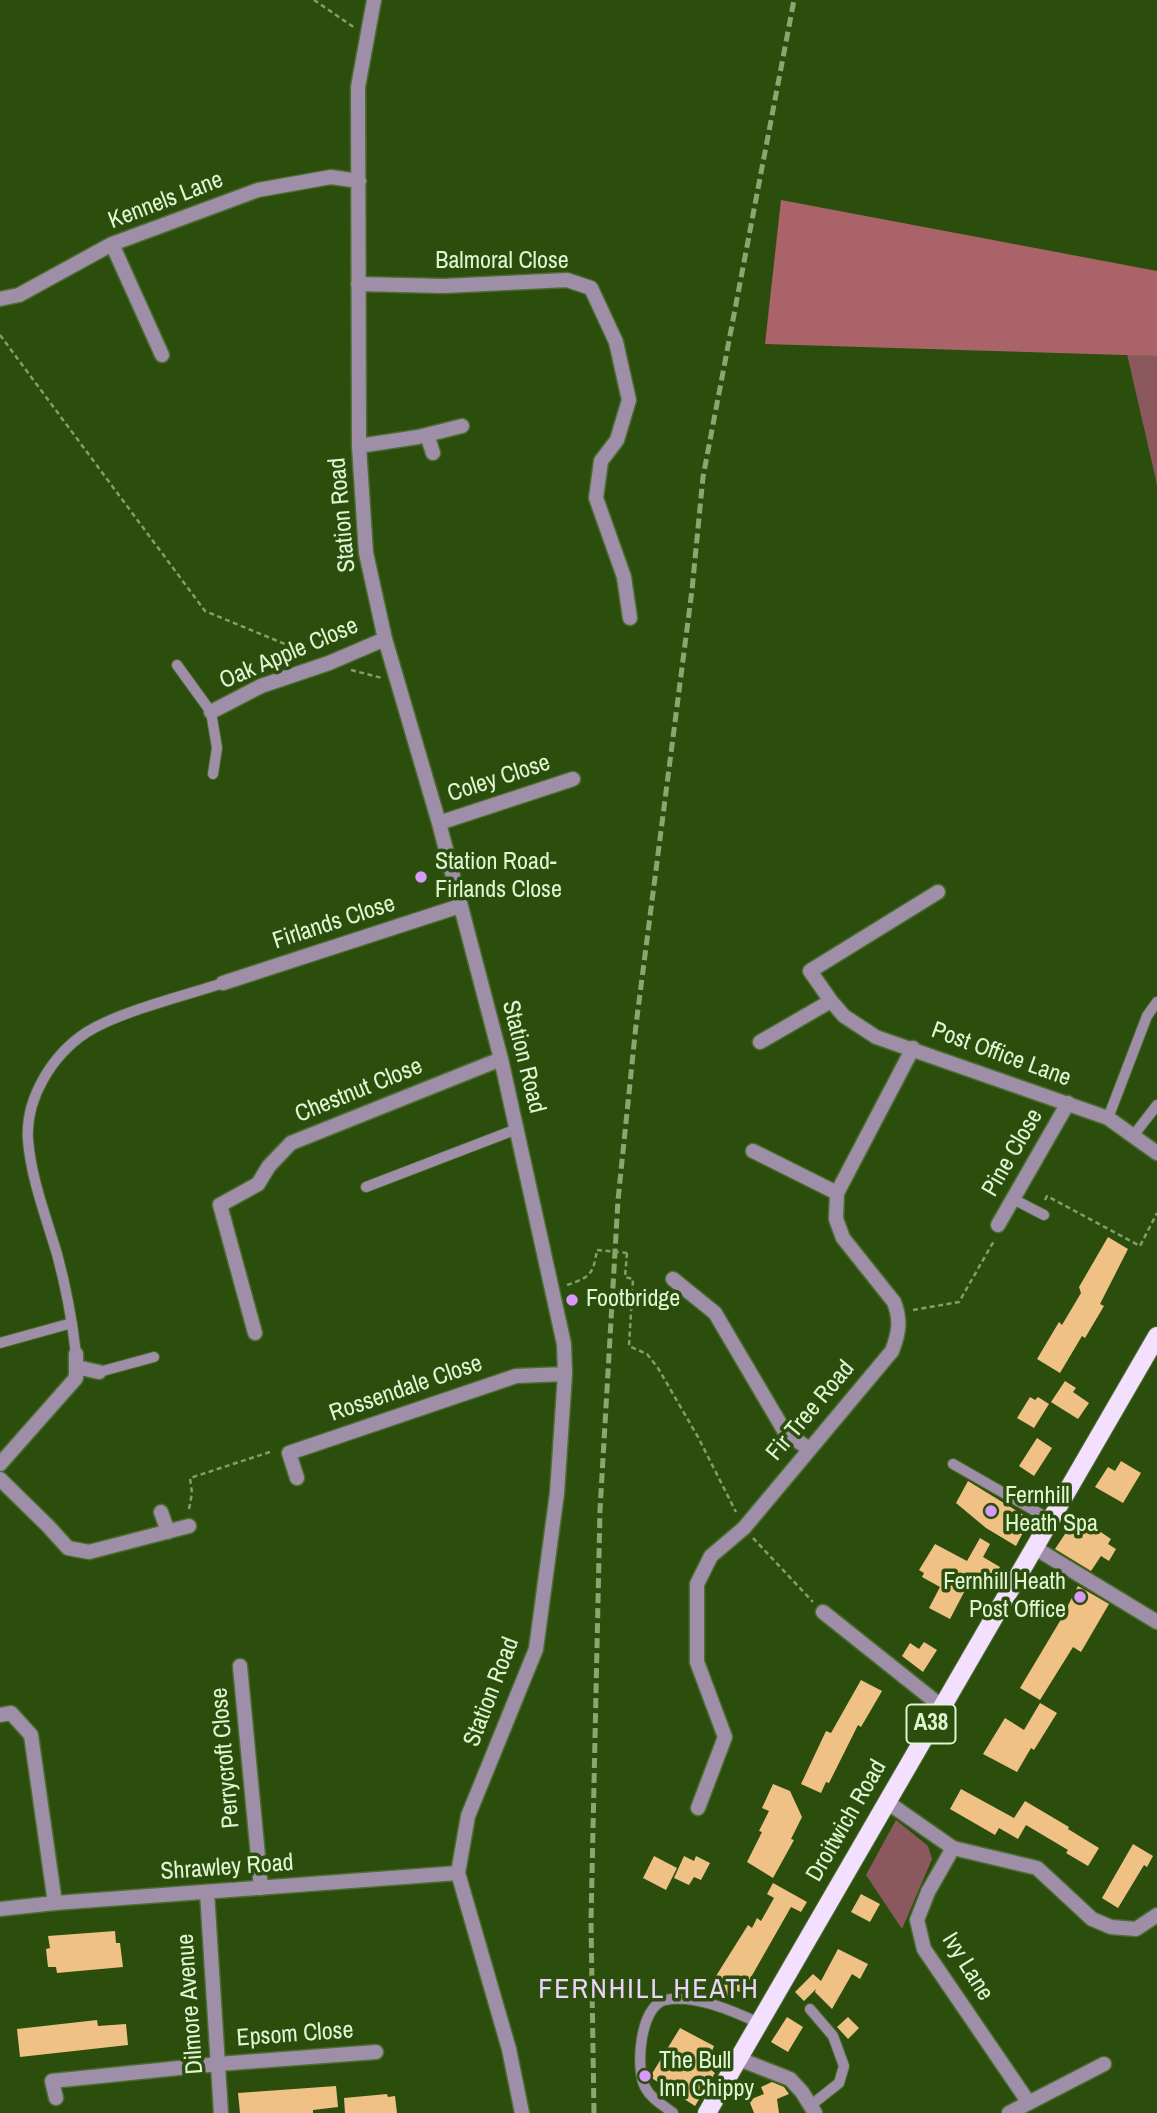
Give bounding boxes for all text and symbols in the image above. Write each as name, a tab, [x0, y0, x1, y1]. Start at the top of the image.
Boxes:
street label: Kennels Lane	[105, 166, 227, 236]
street label: Balmoral Close	[435, 248, 569, 276]
street label: Station Road	[324, 457, 362, 573]
street label: Oak Apple Close	[215, 612, 363, 696]
street label: Coley Close	[444, 749, 554, 809]
place label: Station Road- Firlands Close	[435, 849, 562, 905]
marker: Station Road- Firlands Close	[413, 869, 429, 885]
street label: Firlands Close	[269, 890, 399, 956]
street label: Station Road	[495, 998, 551, 1116]
street label: Post Office Lane	[927, 1016, 1075, 1094]
street label: Chestnut Close	[291, 1052, 427, 1130]
street label: Pine Close	[976, 1104, 1050, 1202]
place label: Footbridge	[586, 1286, 680, 1314]
marker: Footbridge	[564, 1292, 580, 1308]
street label: Rossendale Close	[326, 1349, 486, 1429]
street label: Fir Tree Road	[761, 1355, 861, 1467]
place label: Fernhill Heath Spa	[1005, 1483, 1098, 1539]
marker: Fernhill Heath Spa	[983, 1503, 999, 1519]
place label: Fernhill Heath Post Office	[943, 1569, 1066, 1625]
marker: Fernhill Heath Post Office	[1072, 1589, 1088, 1605]
street label: Station Road	[458, 1633, 526, 1751]
street label: Perrycroft Close	[206, 1686, 246, 1830]
road number: A38	[906, 1704, 956, 1744]
street label: Droitwich Road	[801, 1755, 893, 1887]
street label: Shrawley Road	[159, 1849, 295, 1887]
street label: Ivy Lane	[935, 1928, 999, 2006]
street label: Dilmore Avenue	[172, 1933, 210, 2075]
district label: FERNHILL HEATH	[540, 1973, 758, 2007]
street label: Epsom Close	[236, 2017, 354, 2053]
place label: The Bull Inn Chippy	[659, 2048, 754, 2104]
marker: The Bull Inn Chippy	[637, 2068, 653, 2084]

